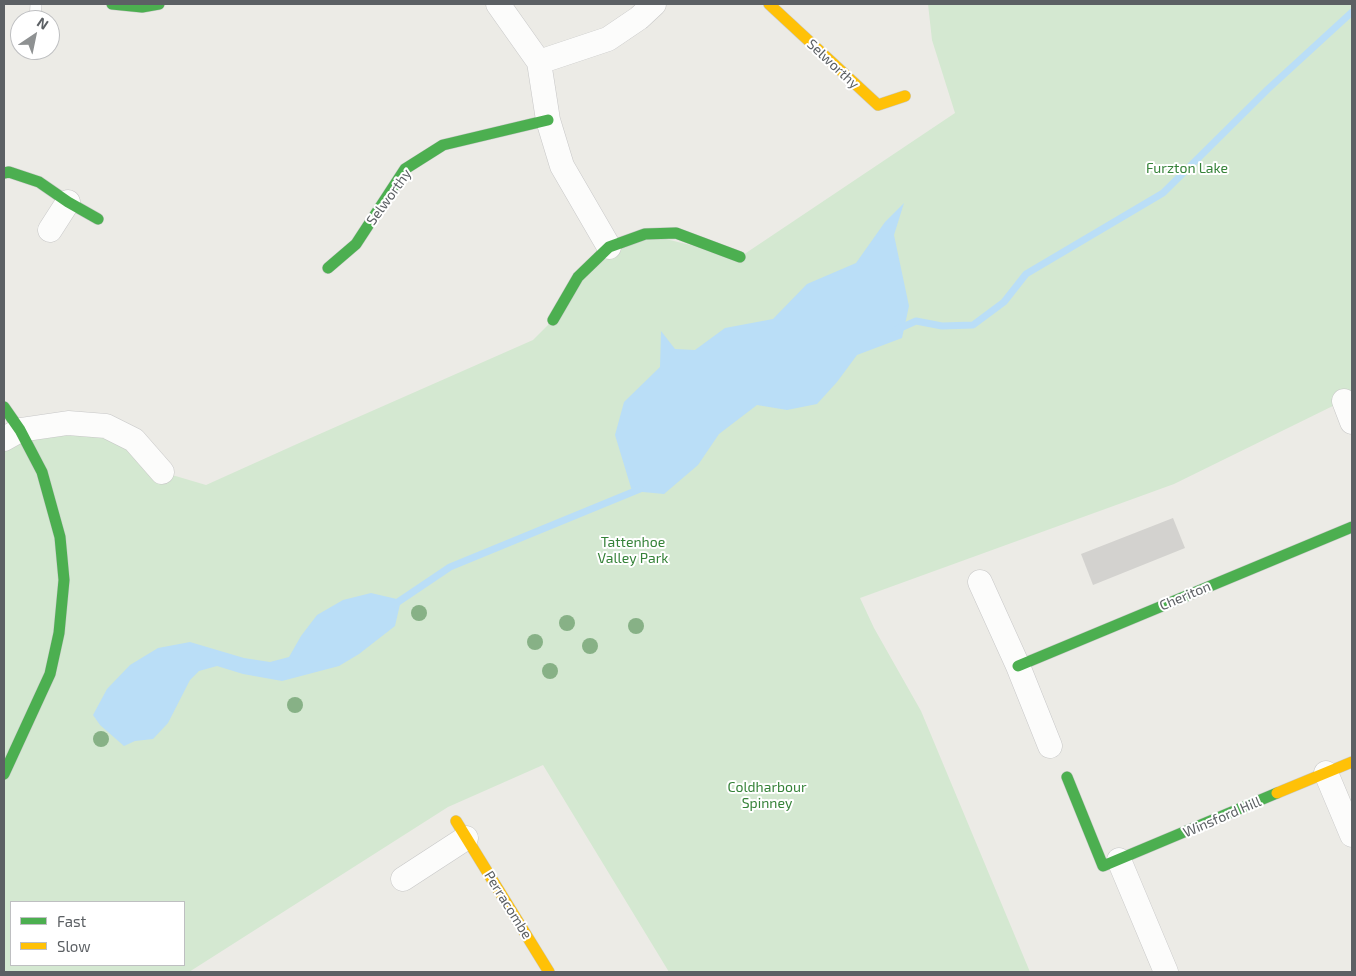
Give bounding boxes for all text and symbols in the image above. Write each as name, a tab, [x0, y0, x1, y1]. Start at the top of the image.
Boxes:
north arrow	[10, 10, 60, 60]
text: N	[34, 13, 52, 33]
street label: Selworthy	[803, 36, 863, 92]
park label: Furzton Lake	[1146, 160, 1228, 176]
street label: Selworthy	[363, 166, 415, 228]
park label: Tattenhoe Valley Park	[598, 534, 668, 566]
street label: Cheriton	[1157, 578, 1213, 614]
park label: Coldharbour Spinney	[727, 779, 807, 812]
street label: Winsford Hill	[1181, 793, 1263, 841]
street label: Perracombe	[480, 868, 536, 942]
legend	[10, 901, 185, 966]
text: Fast	[57, 912, 86, 930]
text: Slow	[57, 937, 91, 955]

